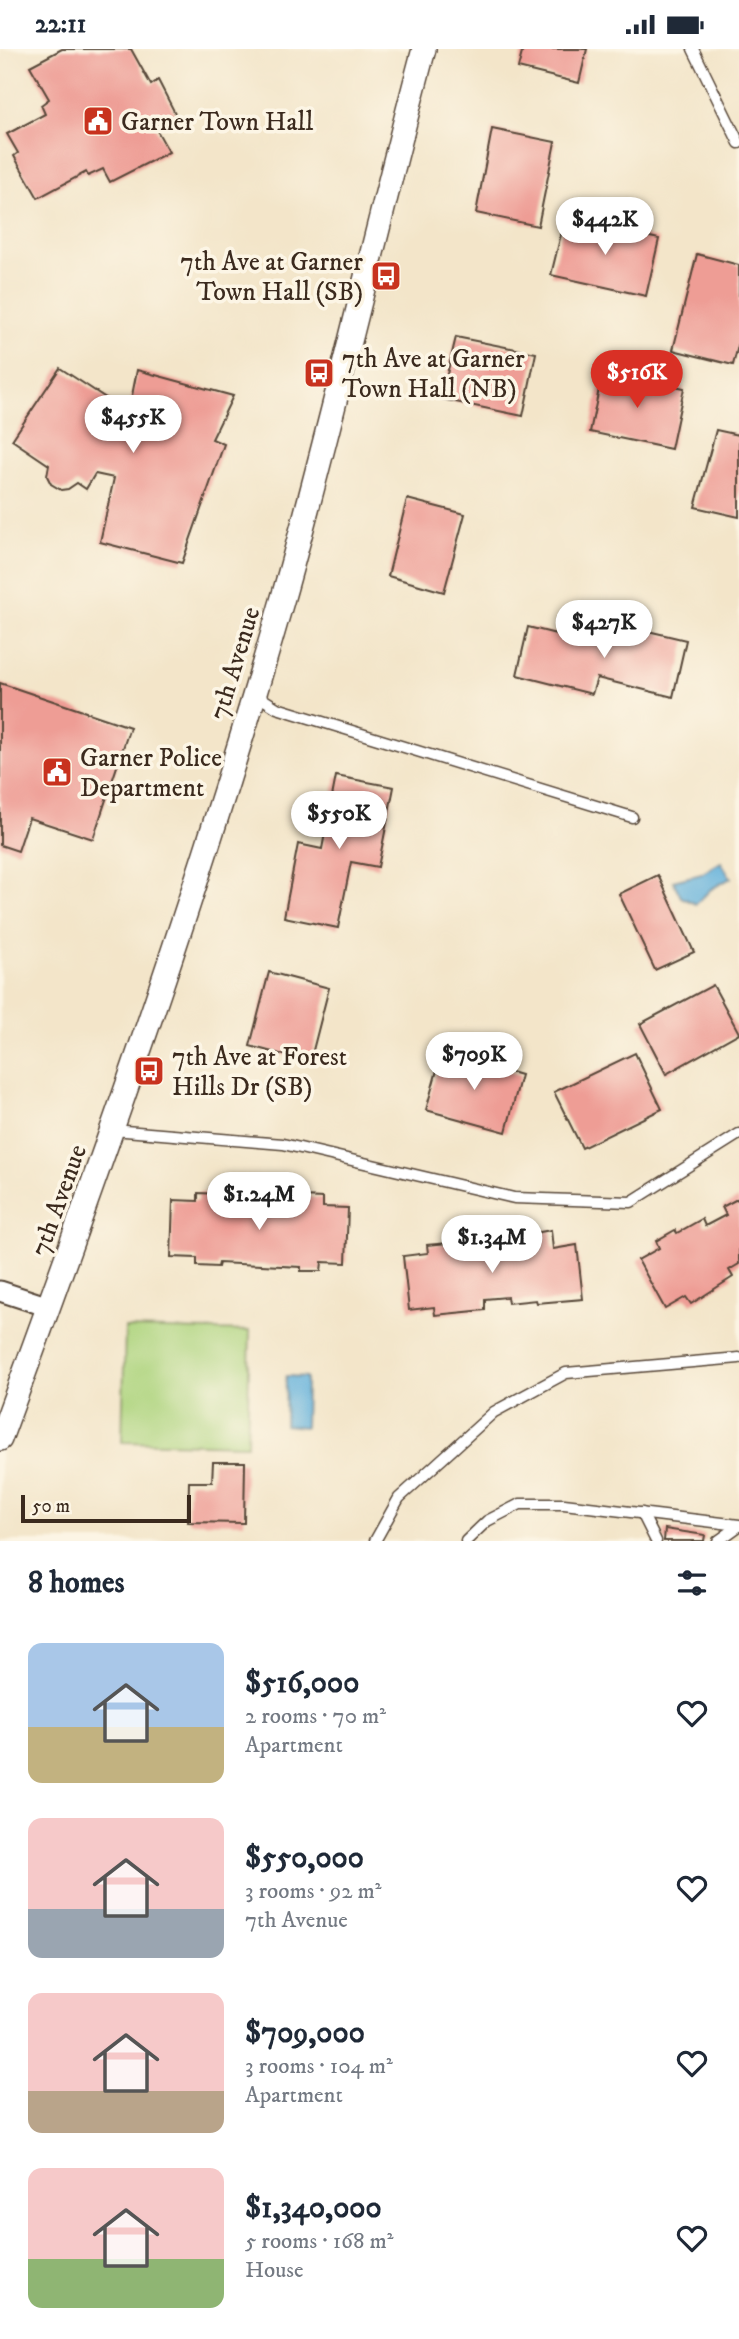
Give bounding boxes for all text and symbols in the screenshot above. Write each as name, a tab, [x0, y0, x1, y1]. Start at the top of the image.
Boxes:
text: 22:11	[35, 8, 86, 41]
public building icon: Garner Town Hall	[81, 104, 115, 138]
place label: Garner Town Hall	[121, 106, 313, 139]
pin: $442K	[556, 197, 654, 257]
text: $442K	[572, 205, 638, 234]
place label: 7th Ave at Garner Town Hall (SB)	[180, 246, 363, 309]
bus stop icon: 7th Ave at Garner Town Hall (SB)	[369, 259, 403, 293]
place label: 7th Ave at Garner Town Hall (NB)	[342, 343, 525, 406]
pin: $516K	[588, 351, 686, 410]
bus stop icon: 7th Ave at Garner Town Hall (NB)	[302, 356, 336, 390]
text: $516K	[607, 358, 667, 387]
pin: $455K	[84, 395, 182, 455]
text: $455K	[101, 403, 165, 432]
pin: $427K	[555, 601, 653, 660]
street label: 7th Avenue	[203, 603, 268, 724]
text: $427K	[572, 608, 636, 637]
place label: Garner Police Department	[80, 742, 222, 805]
public building icon: Garner Police Department	[40, 755, 74, 789]
pin: $550K	[290, 791, 388, 851]
text: $550K	[307, 799, 371, 828]
pin: $709K	[425, 1033, 523, 1092]
text: $709K	[442, 1040, 506, 1069]
place label: 7th Ave at Forest Hills Dr (SB)	[172, 1041, 347, 1104]
bus stop icon: 7th Ave at Forest Hills Dr (SB)	[132, 1054, 166, 1088]
street label: 7th Avenue	[24, 1140, 95, 1261]
pin: $1.24M	[202, 1173, 316, 1232]
text: $1.24M	[223, 1180, 295, 1209]
pin: $1.34M	[435, 1215, 549, 1275]
text: $1.34M	[457, 1223, 527, 1252]
scale bar	[21, 1492, 191, 1524]
text: 50 m	[32, 1495, 70, 1518]
icon: filters	[673, 1564, 711, 1602]
text: 8 homes	[28, 1565, 125, 1602]
text: $516,000	[245, 1665, 359, 1702]
icon: home	[84, 1671, 168, 1755]
icon: heart	[673, 1694, 711, 1732]
text: 2 rooms · 70 m²	[245, 1702, 386, 1731]
text: Apartment	[245, 1731, 343, 1760]
text: $550,000	[245, 1840, 364, 1877]
icon: home	[84, 1846, 168, 1930]
icon: heart	[673, 1869, 711, 1907]
text: 3 rooms · 92 m²	[245, 1877, 382, 1906]
text: 7th Avenue	[245, 1906, 348, 1935]
text: $709,000	[245, 2015, 365, 2052]
icon: home	[84, 2021, 168, 2105]
icon: heart	[673, 2044, 711, 2082]
text: 3 rooms · 104 m²	[245, 2052, 393, 2081]
text: Apartment	[245, 2081, 343, 2110]
text: $1,340,000	[245, 2190, 382, 2227]
icon: home	[84, 2196, 168, 2280]
icon: heart	[673, 2219, 711, 2257]
text: 5 rooms · 168 m²	[245, 2227, 393, 2256]
text: House	[245, 2256, 303, 2285]

